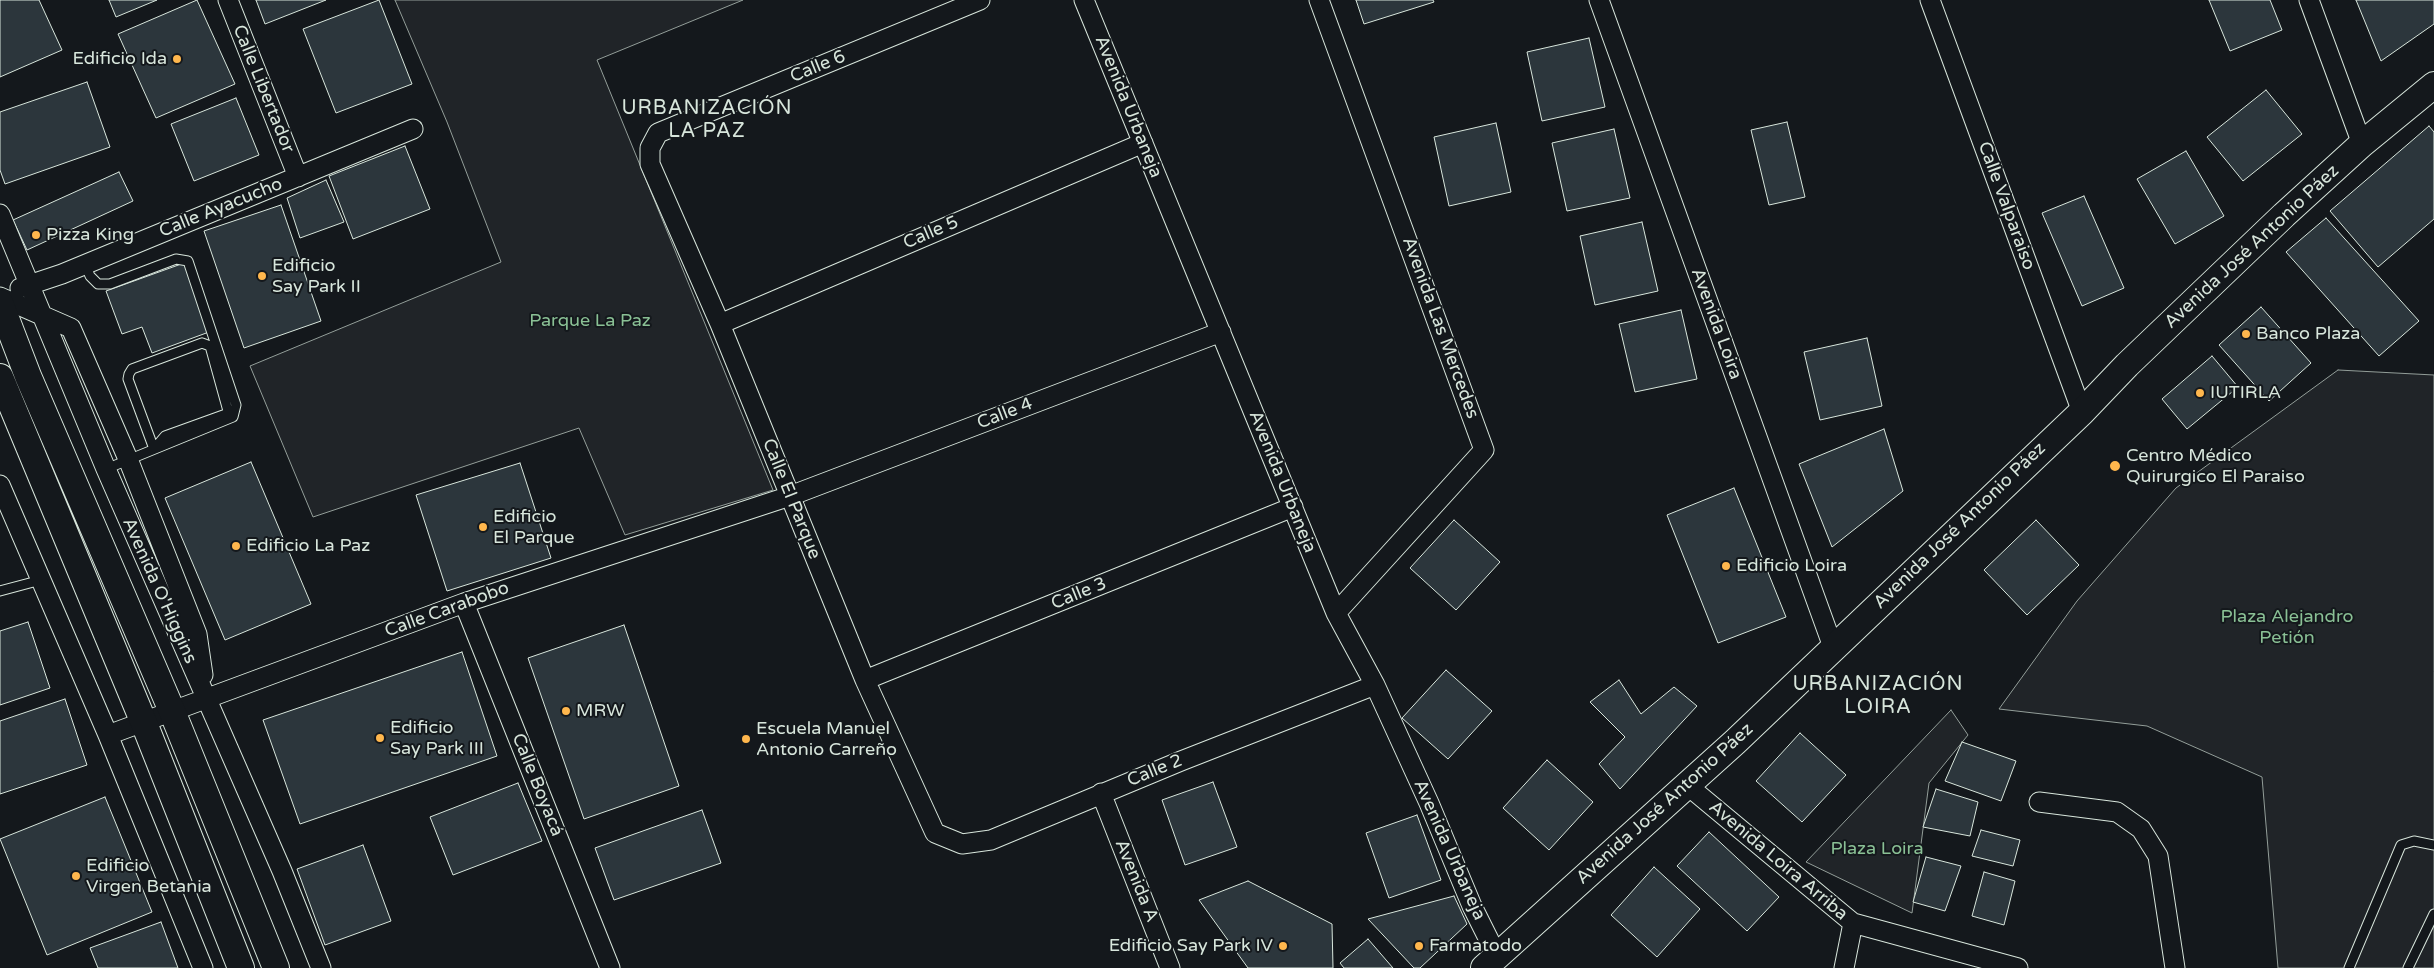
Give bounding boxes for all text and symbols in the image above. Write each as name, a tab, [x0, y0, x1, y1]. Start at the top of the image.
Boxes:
street label: Calle Libertador	[228, 22, 298, 156]
street label: Avenida Urbaneja	[1090, 33, 1166, 181]
street label: Calle 6	[787, 46, 849, 88]
place label: Edificio Ida	[72, 48, 167, 70]
marker: Edificio Ida	[171, 53, 183, 65]
district label: URBANIZACIÓN LA PAZ	[620, 97, 794, 144]
street label: Calle Valparaiso	[1973, 139, 2039, 273]
street label: Avenida José Antonio Páez	[2160, 160, 2344, 334]
street label: Calle Ayacucho	[156, 173, 286, 243]
street label: Calle 5	[900, 212, 962, 254]
place label: Pizza King	[46, 224, 134, 246]
marker: Pizza King	[30, 229, 42, 241]
street label: Avenida Las Mercedes	[1397, 234, 1483, 422]
place label: Edificio Say Park II	[272, 255, 361, 298]
street label: Avenida Loira	[1686, 265, 1746, 383]
marker: Edificio Say Park II	[256, 270, 268, 282]
park label: Parque La Paz	[529, 310, 651, 332]
place label: Banco Plaza	[2256, 323, 2360, 345]
marker: Banco Plaza	[2240, 328, 2252, 340]
place label: IUTIRLA	[2210, 382, 2281, 404]
marker: IUTIRLA	[2194, 387, 2206, 399]
street label: Calle 4	[974, 394, 1036, 434]
street label: Avenida Urbaneja	[1244, 408, 1320, 556]
street label: Calle El Parque	[757, 436, 825, 562]
street label: Avenida José Antonio Páez	[1870, 438, 2050, 614]
place label: Centro Médico Quirurgico El Paraiso	[2126, 445, 2305, 488]
marker: Centro Médico Quirurgico El Paraiso	[2108, 459, 2122, 473]
place label: Edificio El Parque	[493, 506, 575, 548]
street label: Avenida O'Higgins	[117, 515, 201, 667]
marker: Edificio El Parque	[477, 521, 489, 533]
place label: Edificio La Paz	[246, 535, 370, 557]
marker: Edificio La Paz	[230, 540, 242, 552]
place label: Edificio Loira	[1736, 555, 1847, 577]
marker: Edificio Loira	[1720, 560, 1732, 572]
street label: Calle 3	[1048, 573, 1110, 615]
street label: Calle Carabobo	[382, 578, 512, 642]
park label: Plaza Alejandro Petión	[2221, 606, 2353, 649]
district label: URBANIZACIÓN LOIRA	[1791, 673, 1965, 720]
place label: MRW	[576, 700, 624, 722]
marker: MRW	[560, 705, 572, 717]
place label: Edificio Say Park III	[390, 717, 484, 760]
place label: Escuela Manuel Antonio Carreño	[756, 718, 897, 761]
street label: Avenida José Antonio Páez	[1572, 719, 1758, 889]
street label: Calle Boyacá	[507, 730, 567, 840]
marker: Edificio Say Park III	[374, 732, 386, 744]
marker: Escuela Manuel Antonio Carreño	[740, 733, 752, 745]
street label: Calle 2	[1124, 750, 1186, 792]
street label: Avenida Urbaneja	[1408, 776, 1490, 924]
street label: Avenida Loira Arriba	[1704, 797, 1852, 925]
street label: Avenida A	[1110, 836, 1162, 926]
park label: Plaza Loira	[1830, 838, 1924, 860]
place label: Edificio Virgen Betania	[86, 855, 212, 898]
marker: Edificio Virgen Betania	[70, 870, 82, 882]
place label: Edificio Say Park IV	[1109, 935, 1273, 957]
place label: Farmatodo	[1429, 935, 1522, 957]
marker: Edificio Say Park IV	[1277, 940, 1289, 952]
marker: Farmatodo	[1413, 940, 1425, 952]

